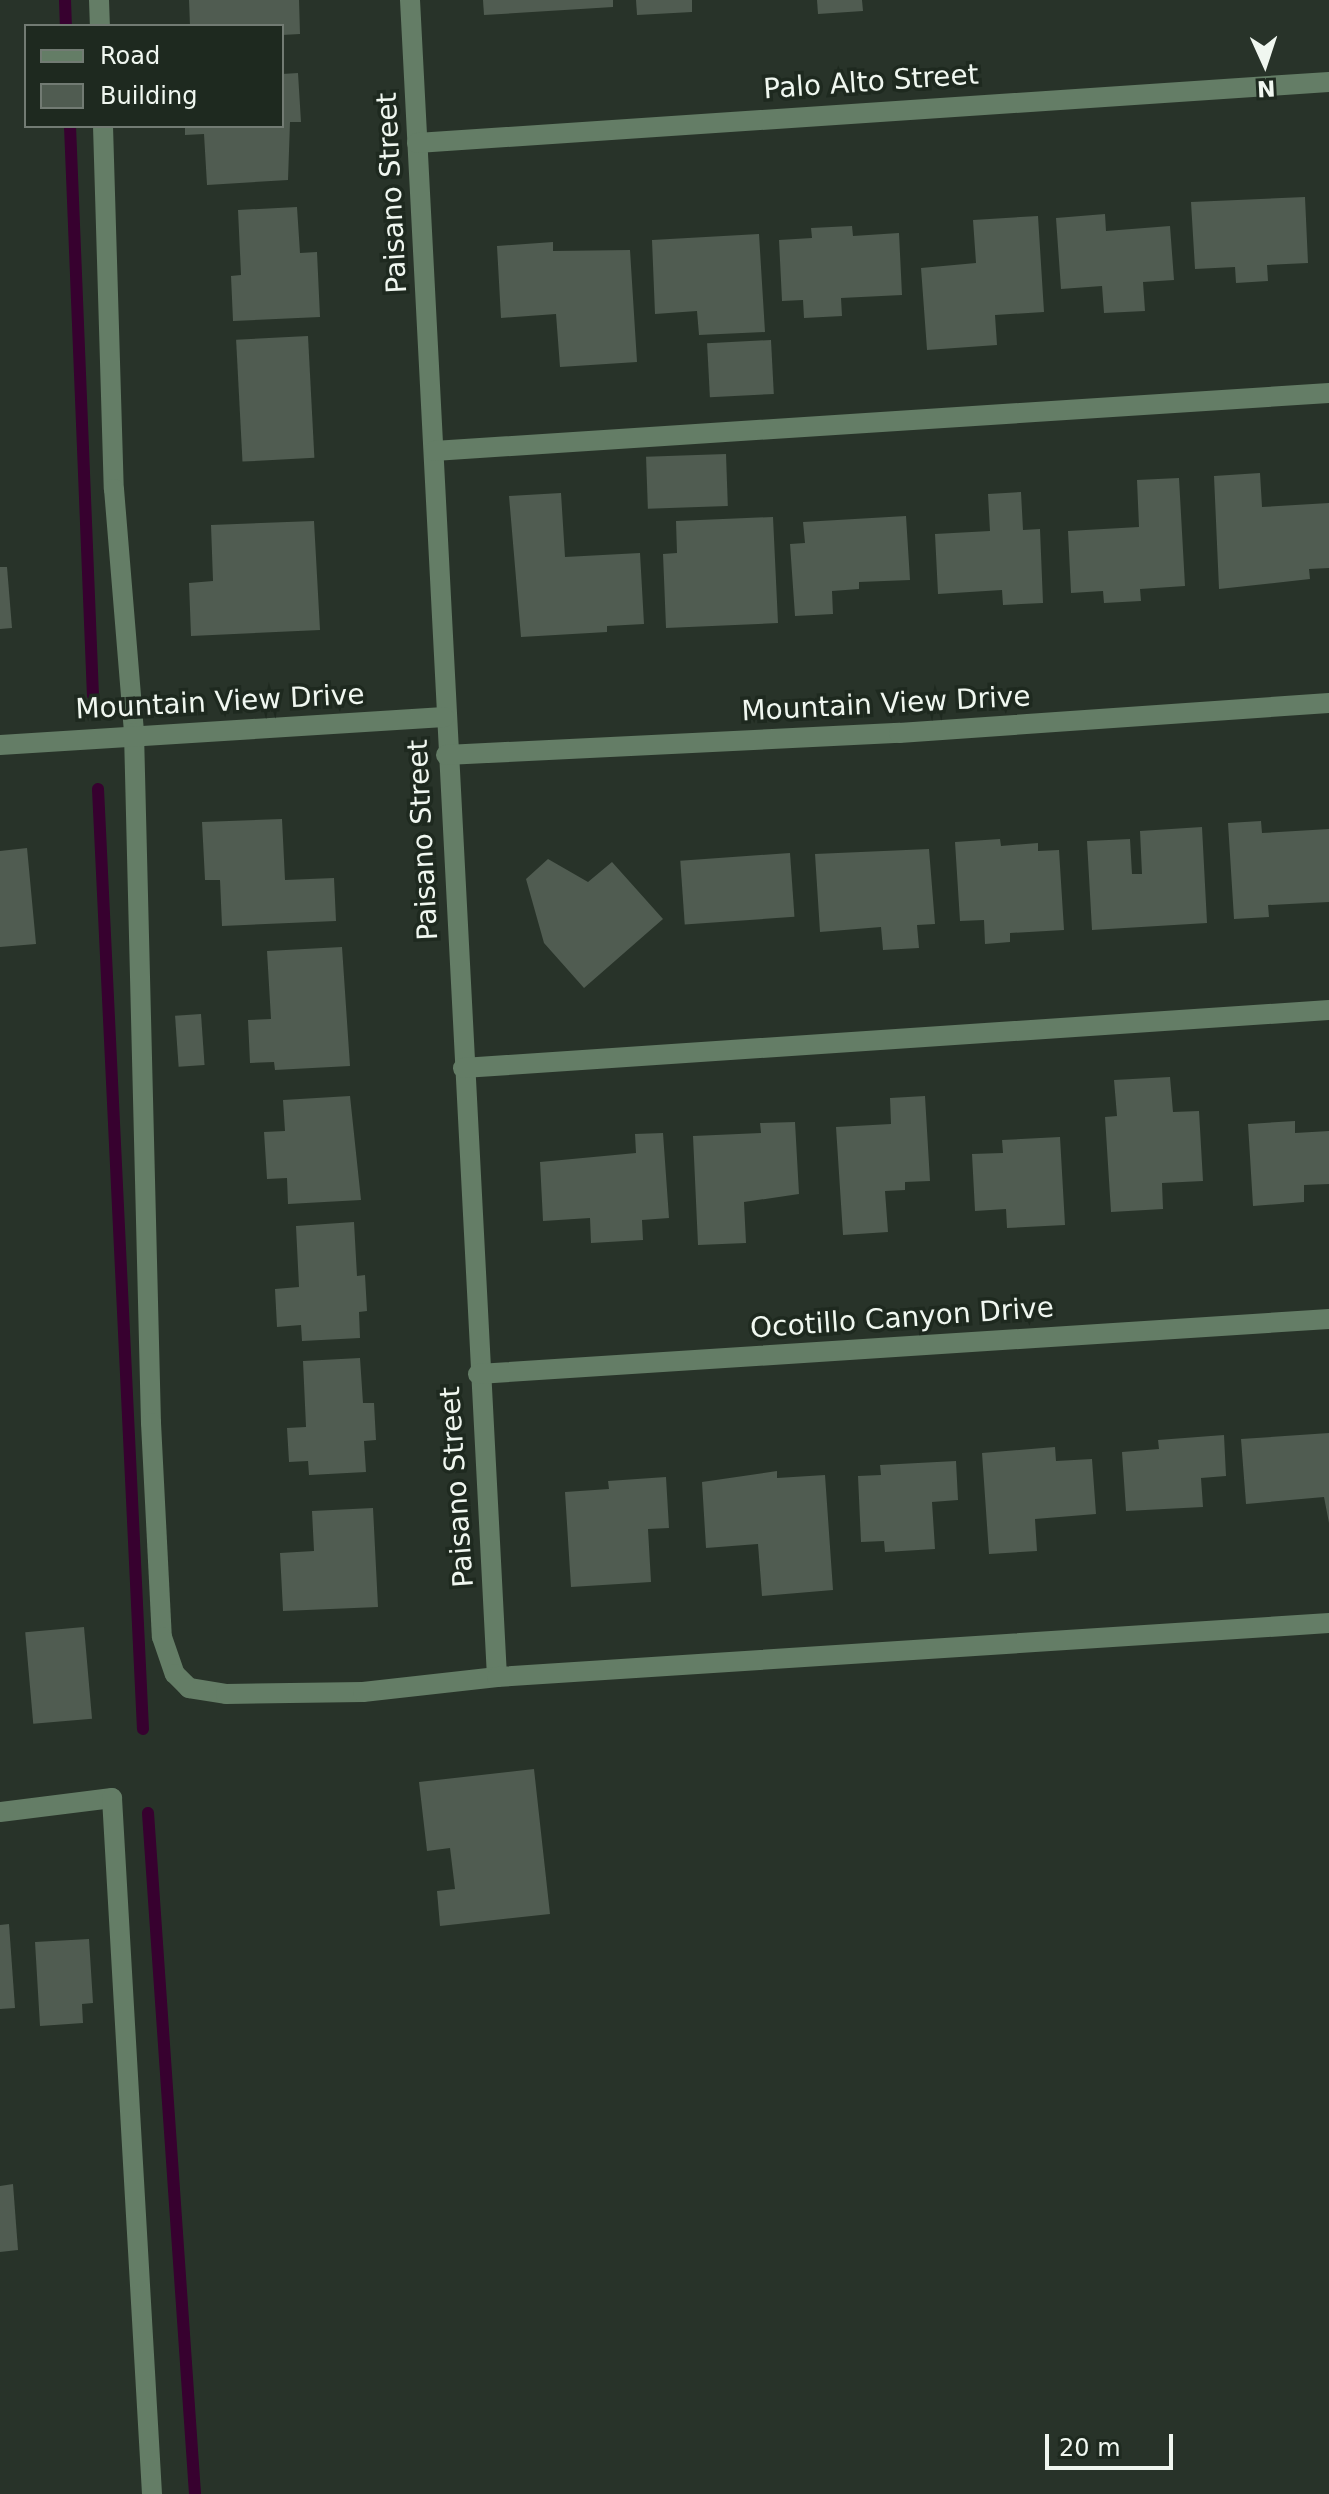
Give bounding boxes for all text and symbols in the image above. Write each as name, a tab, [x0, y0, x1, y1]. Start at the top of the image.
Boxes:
legend	[24, 24, 284, 128]
north arrow	[1225, 24, 1305, 104]
text: Road	[100, 42, 160, 70]
street label: Palo Alto Street	[762, 58, 980, 106]
text: N	[1256, 76, 1276, 101]
text: Building	[100, 82, 197, 110]
street label: Paisano Street	[370, 92, 414, 294]
street label: Mountain View Drive	[75, 678, 365, 726]
street label: Mountain View Drive	[741, 680, 1031, 728]
street label: Paisano Street	[401, 739, 445, 941]
street label: Ocotillo Canyon Drive	[749, 1291, 1055, 1345]
street label: Paisano Street	[433, 1385, 481, 1589]
scale bar	[1049, 2418, 1177, 2468]
text: 20 m	[1059, 2434, 1121, 2462]

